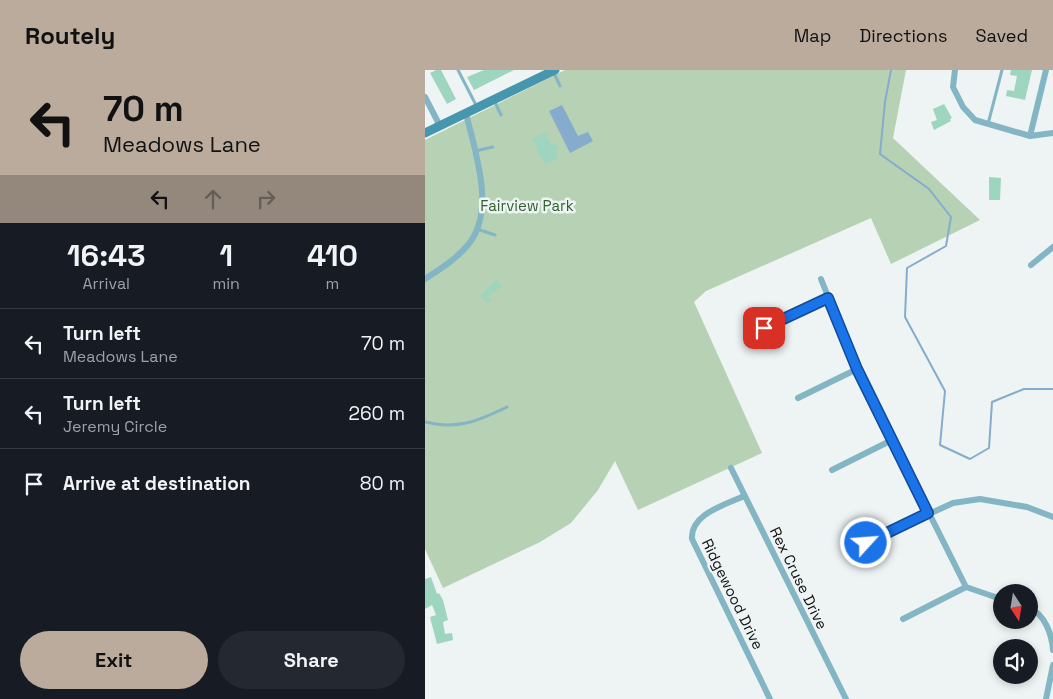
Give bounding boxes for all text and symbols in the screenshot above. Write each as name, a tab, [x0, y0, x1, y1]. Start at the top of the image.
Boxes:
text: Routely	[25, 20, 115, 51]
text: Map	[794, 24, 831, 47]
text: Directions	[859, 24, 948, 47]
text: Saved	[976, 24, 1028, 47]
text: 70 m	[103, 87, 184, 131]
icon: left	[20, 90, 85, 155]
text: Meadows Lane	[103, 130, 261, 158]
icon: left	[146, 185, 174, 213]
icon: ahead	[199, 185, 227, 213]
icon: right	[252, 185, 280, 213]
park label: Fairview Park	[480, 196, 574, 215]
text: 16:43	[67, 236, 145, 275]
text: 1	[219, 236, 233, 275]
text: 410	[307, 236, 358, 275]
text: Arrival	[82, 273, 130, 294]
text: min	[212, 273, 240, 294]
text: m	[326, 273, 339, 294]
pin	[743, 307, 785, 349]
icon: arrive	[750, 314, 778, 342]
text: Turn left	[63, 321, 141, 346]
icon: left	[20, 330, 48, 358]
text: 70 m	[361, 331, 405, 356]
text: Meadows Lane	[63, 346, 178, 367]
text: Turn left	[63, 391, 141, 416]
icon: left	[20, 400, 48, 428]
text: 260 m	[349, 401, 405, 426]
text: Jeremy Circle	[63, 416, 167, 437]
icon: arrive	[20, 470, 48, 498]
text: Arrive at destination	[63, 471, 251, 496]
text: 80 m	[360, 471, 405, 496]
position arrow	[839, 516, 891, 568]
street label: Rex Cruse Drive	[766, 524, 832, 632]
street label: Ridgewood Drive	[698, 535, 768, 653]
north arrow	[993, 584, 1037, 629]
map controls	[993, 584, 1038, 684]
button: Exit	[20, 631, 208, 689]
button: Share	[218, 631, 405, 689]
button: sound	[993, 639, 1038, 684]

